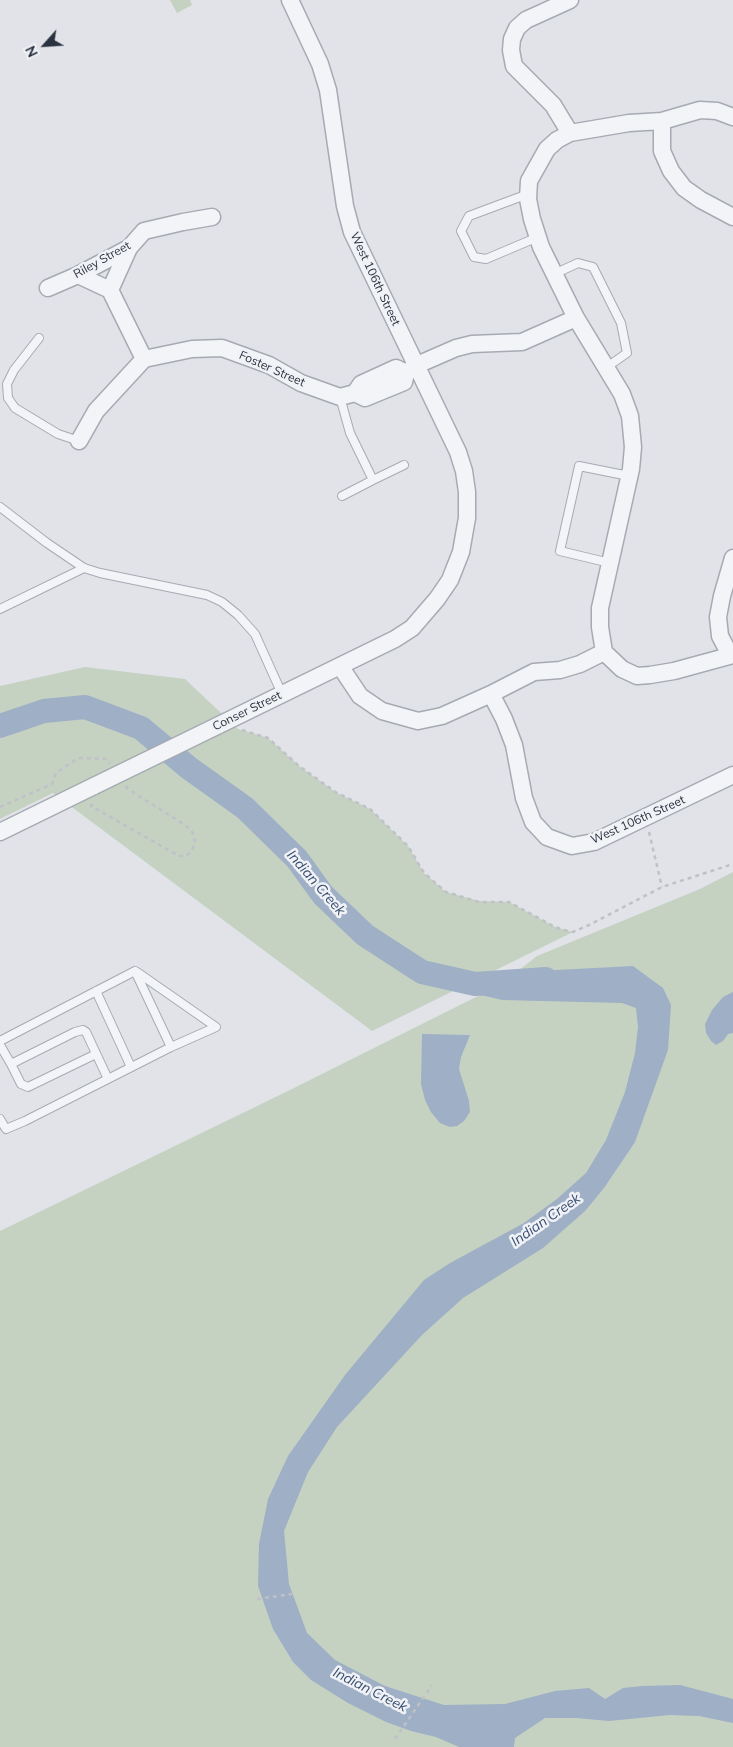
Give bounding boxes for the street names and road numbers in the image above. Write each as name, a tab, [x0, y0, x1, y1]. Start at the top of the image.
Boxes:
street label: West 106th Street	[347, 230, 403, 328]
street label: Riley Street	[71, 238, 133, 282]
street label: Foster Street	[237, 348, 307, 390]
street label: Conser Street	[210, 688, 284, 734]
street label: West 106th Street	[589, 793, 687, 847]

